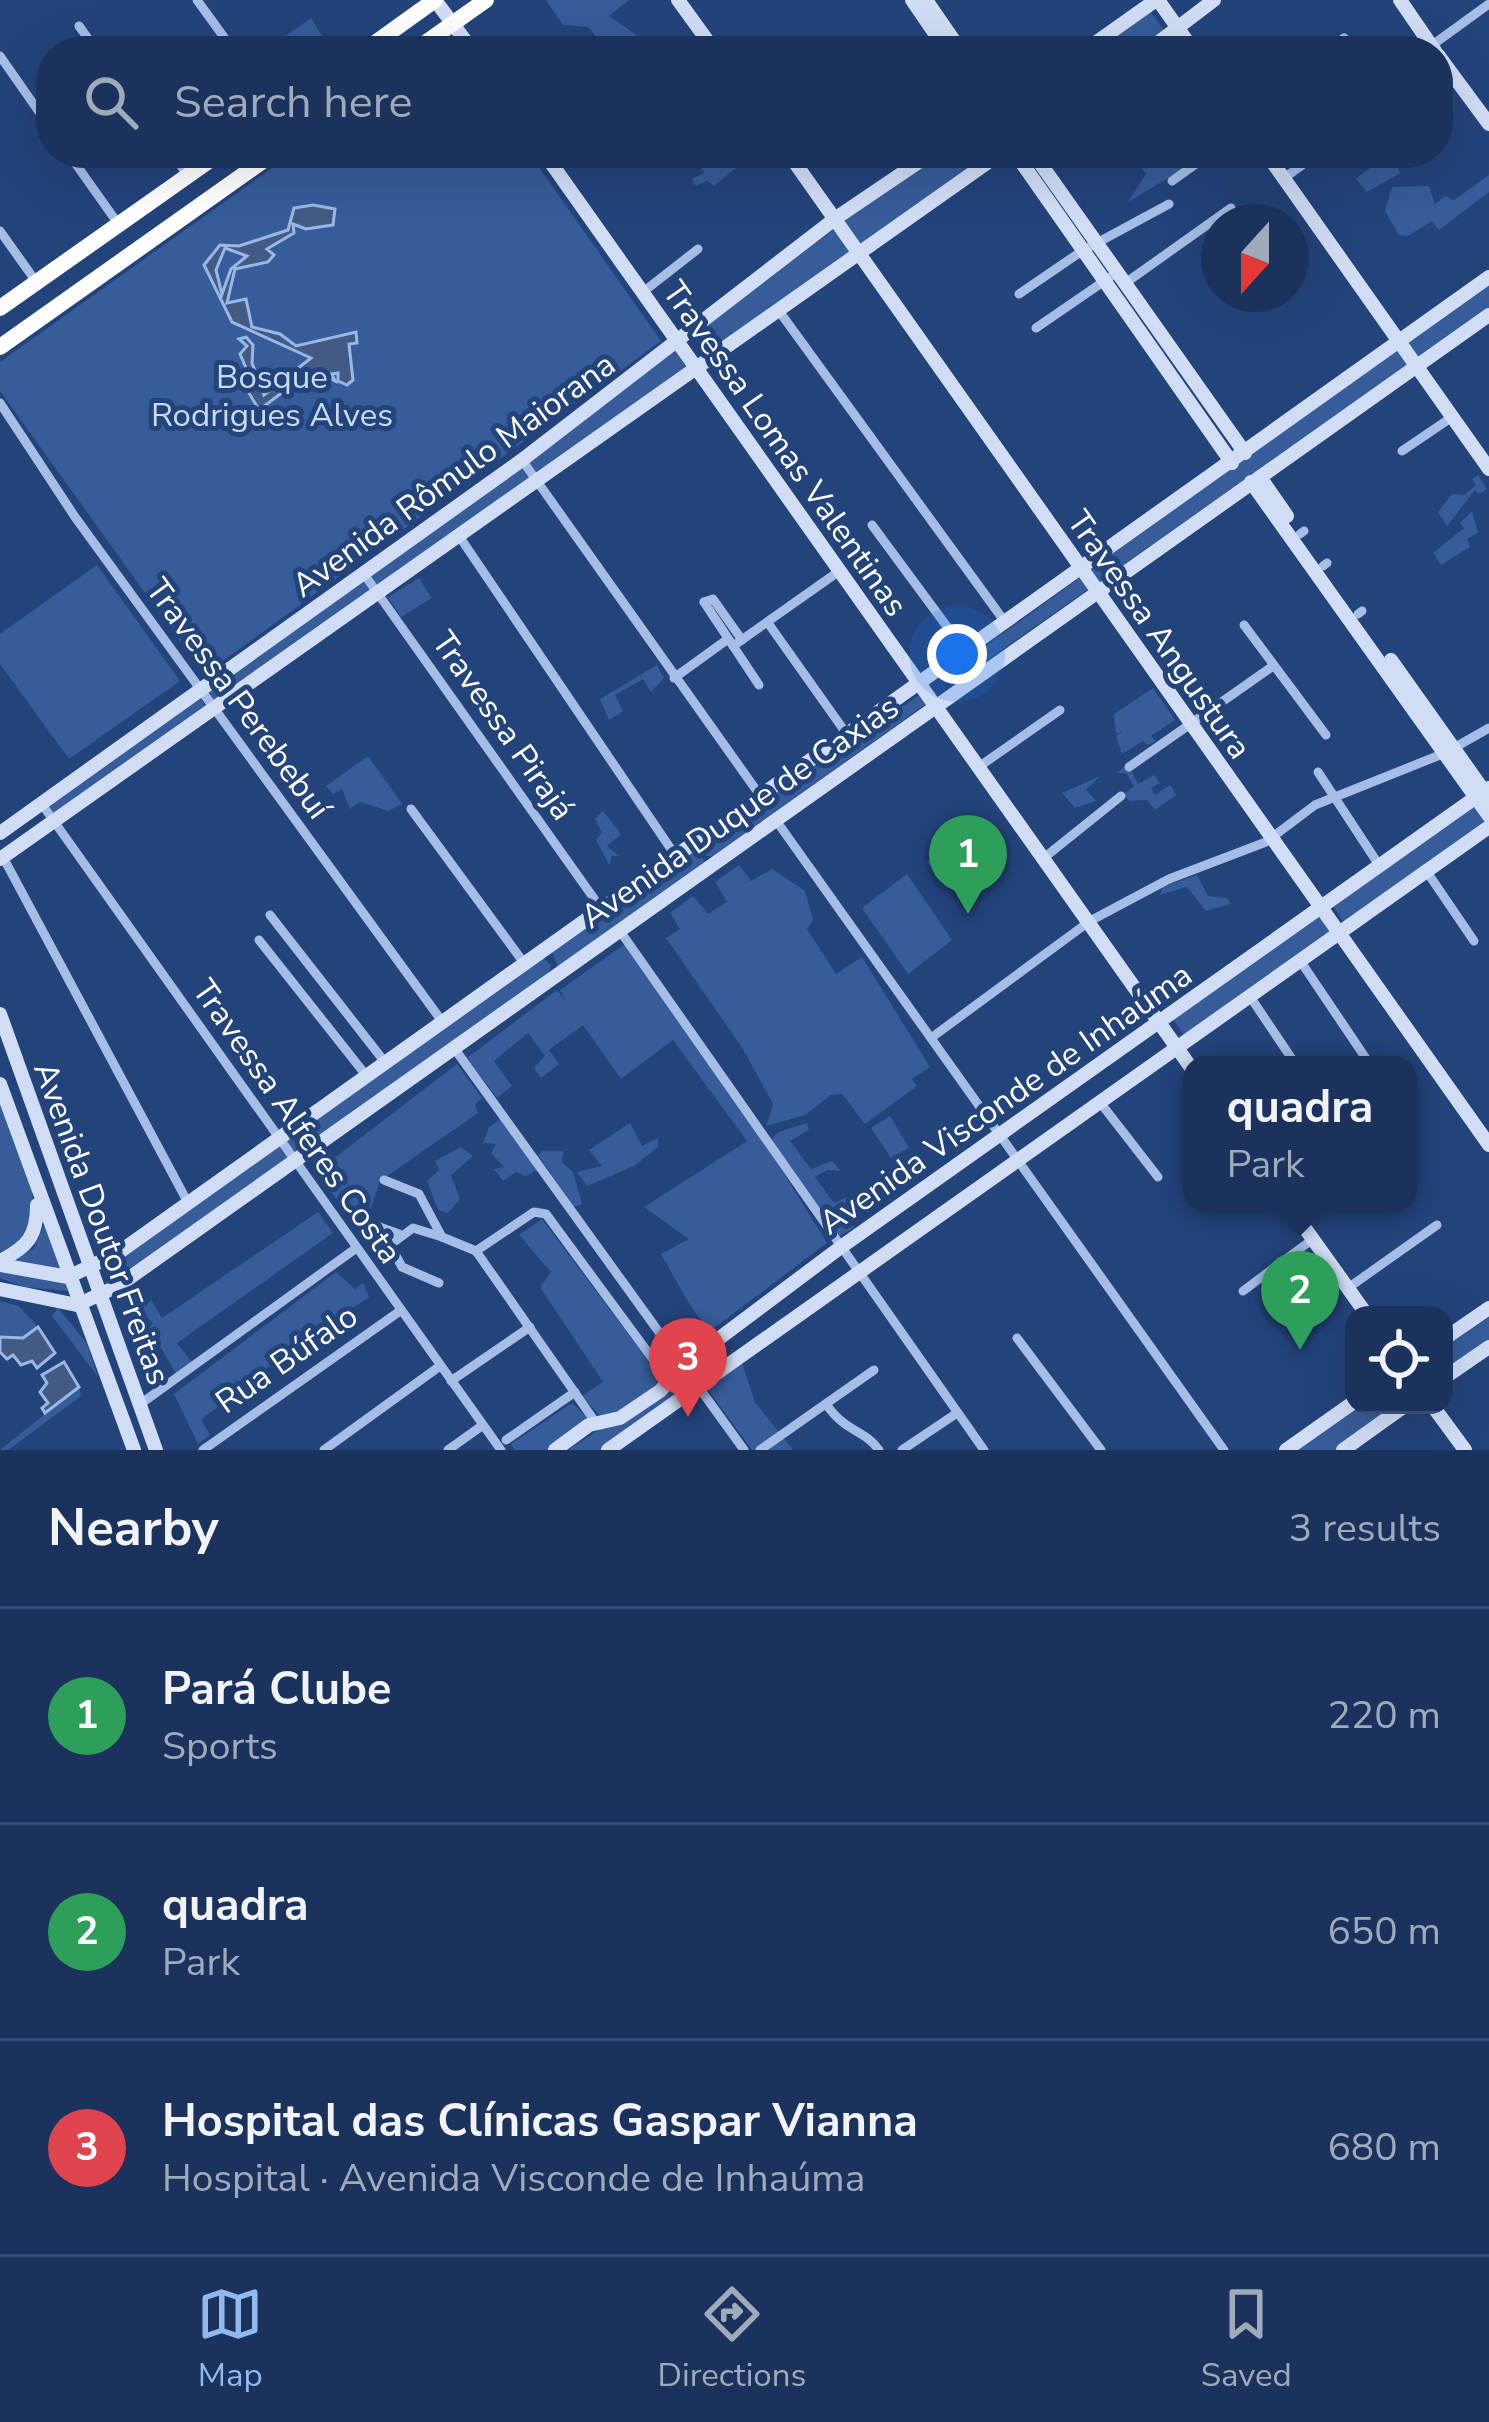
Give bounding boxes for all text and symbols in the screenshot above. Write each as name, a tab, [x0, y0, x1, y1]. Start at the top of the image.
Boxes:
search box	[36, 36, 1453, 168]
icon: search	[78, 69, 144, 135]
text: Search here	[174, 72, 413, 133]
north arrow	[1201, 204, 1309, 312]
street label: Travessa Lomas Valentinas	[652, 272, 918, 626]
street label: Avenida Rômulo Maiorana	[283, 343, 625, 608]
park label: Bosque Rodrigues Alves	[151, 355, 393, 438]
street label: Travessa Angustura	[1056, 502, 1261, 768]
street label: Travessa Perebebuí	[135, 569, 342, 830]
street label: Travessa Pirajá	[421, 622, 585, 829]
your location	[927, 624, 987, 684]
street label: Avenida Duque de Caxias	[572, 685, 908, 939]
pin: 1	[929, 815, 1007, 914]
street label: Avenida Visconde de Inhaúma	[810, 953, 1201, 1245]
street label: Travessa Alferes Costa	[182, 971, 412, 1273]
street label: Avenida Doutor Freitas	[22, 1056, 181, 1391]
popup	[1183, 1056, 1417, 1212]
text: quadra	[1227, 1077, 1373, 1138]
text: Park	[1227, 1138, 1305, 1191]
pin: 2	[1261, 1251, 1339, 1350]
street label: Rua Búfalo	[207, 1294, 367, 1425]
map controls	[1345, 1306, 1453, 1414]
button: locate	[1345, 1306, 1453, 1414]
pin: 3	[649, 1318, 727, 1417]
text: Nearby	[48, 1493, 219, 1563]
text: 3 results	[1289, 1502, 1441, 1555]
text: Pará Clube	[162, 1659, 391, 1720]
text: 1	[75, 1689, 99, 1742]
text: 220 m	[1327, 1689, 1441, 1742]
text: Sports	[162, 1720, 278, 1773]
text: quadra	[162, 1875, 309, 1936]
text: 2	[75, 1905, 99, 1958]
text: 650 m	[1327, 1905, 1441, 1958]
text: Park	[162, 1936, 240, 1989]
text: Hospital das Clínicas Gaspar Vianna	[162, 2091, 918, 2152]
text: 3	[75, 2121, 99, 2174]
text: 680 m	[1327, 2121, 1441, 2174]
text: Hospital · Avenida Visconde de Inhaúma	[162, 2152, 865, 2205]
tab: Map	[197, 2281, 263, 2398]
tab: Directions	[658, 2281, 806, 2398]
tab: Saved	[1201, 2281, 1292, 2398]

